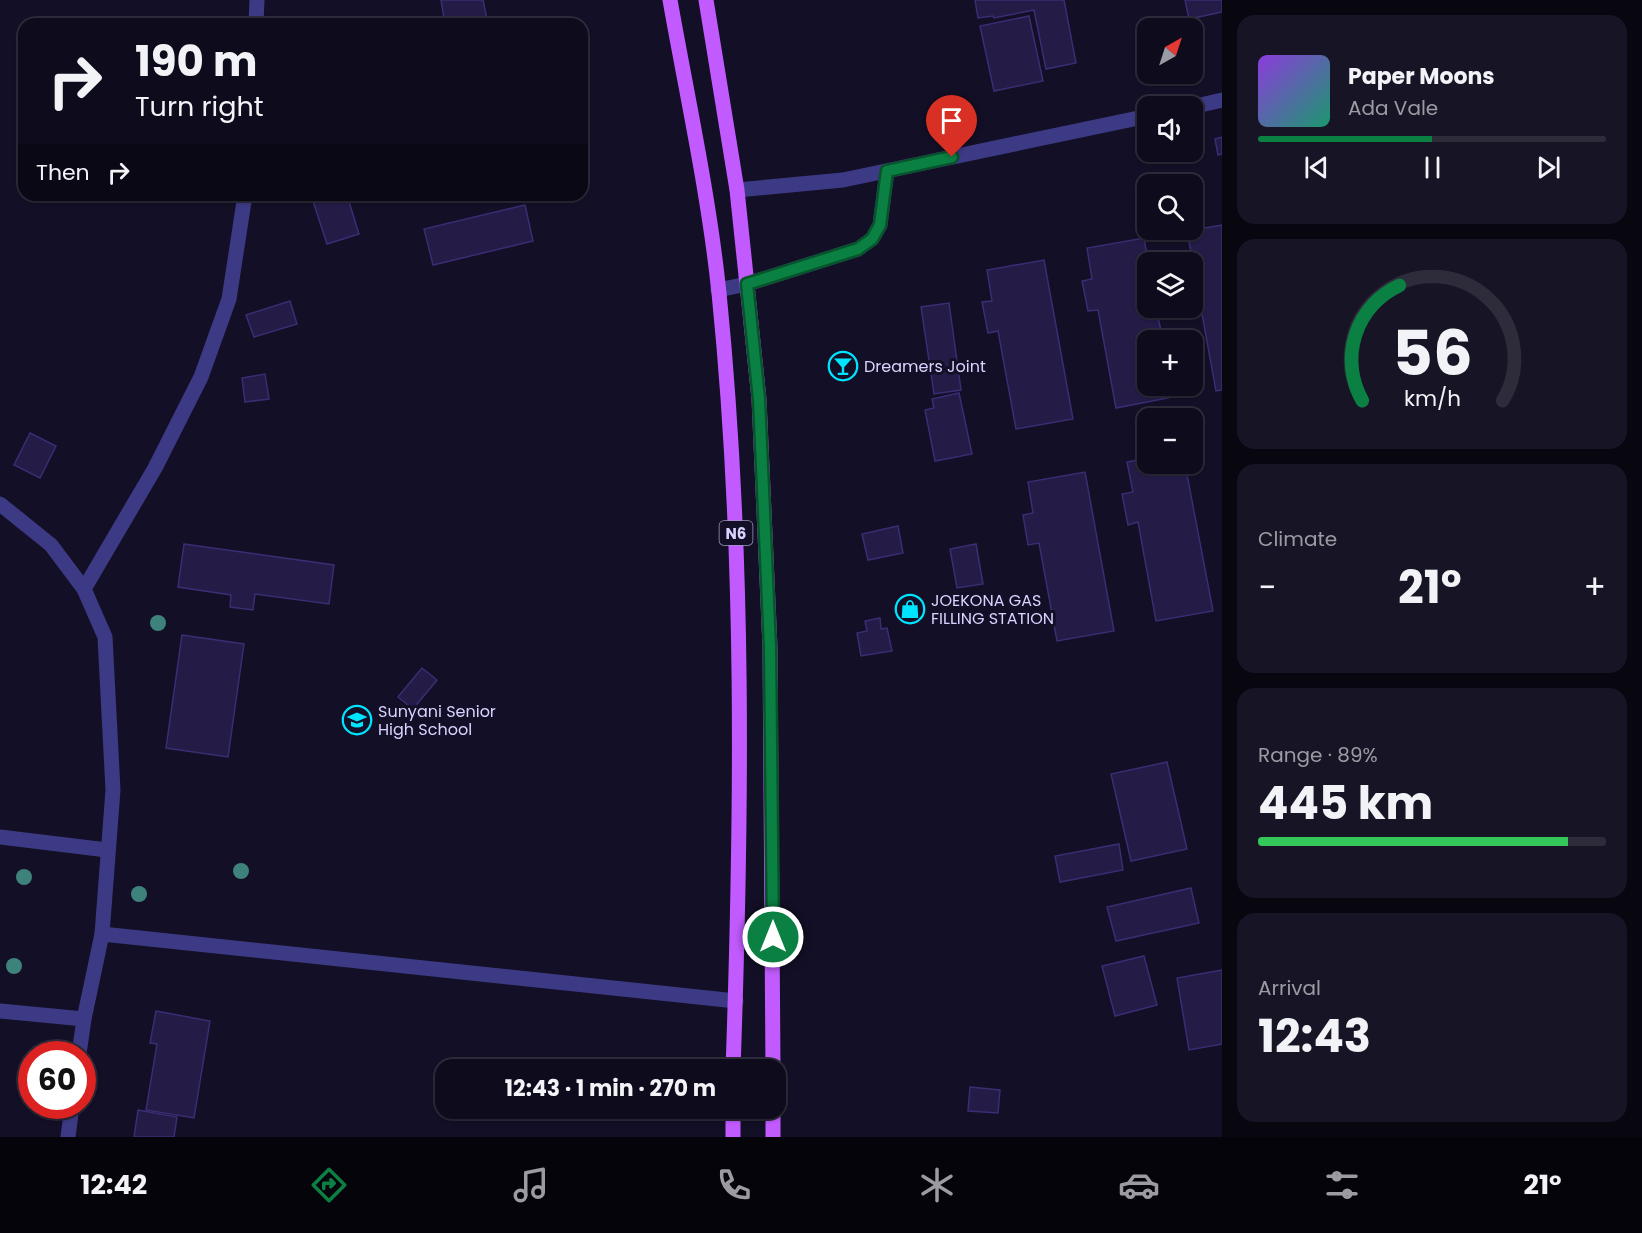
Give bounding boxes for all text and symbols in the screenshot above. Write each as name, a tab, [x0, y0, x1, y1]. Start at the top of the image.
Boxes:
north arrow	[1137, 18, 1203, 84]
map controls	[1137, 18, 1203, 474]
text: 190 m	[135, 32, 257, 91]
icon: right	[36, 42, 114, 120]
text: Paper Moons	[1348, 61, 1495, 92]
text: Turn right	[135, 88, 264, 125]
text: Ada Vale	[1348, 94, 1438, 122]
pin	[926, 95, 977, 157]
button: sound	[1137, 96, 1203, 162]
icon: arrive	[935, 104, 968, 137]
icon: previous	[1300, 151, 1333, 184]
icon: pause	[1416, 151, 1449, 184]
icon: next	[1532, 151, 1565, 184]
icon: right	[102, 156, 135, 189]
text: Then	[36, 157, 90, 188]
button: search	[1137, 174, 1203, 240]
button: layers	[1137, 252, 1203, 318]
text: 56	[1392, 309, 1472, 397]
button: +	[1137, 330, 1203, 396]
bar icon: Dreamers Joint	[827, 350, 859, 382]
place label: Dreamers Joint	[864, 355, 986, 378]
text: km/h	[1403, 384, 1461, 415]
button: −	[1137, 408, 1203, 474]
road number: N6	[720, 521, 752, 545]
text: Climate	[1258, 525, 1337, 553]
text: 21°	[1398, 556, 1462, 619]
text: −	[1258, 564, 1276, 611]
text: +	[1583, 564, 1606, 611]
place label: JOEKONA GAS FILLING STATION	[931, 589, 1054, 630]
shop icon: JOEKONA GAS FILLING STATION	[894, 593, 926, 625]
place label: Sunyani Senior High School	[378, 700, 496, 741]
school or university icon: Sunyani Senior High School	[341, 704, 373, 736]
text: Range · 89%	[1258, 741, 1378, 769]
text: 445 km	[1258, 772, 1433, 835]
position arrow	[741, 905, 805, 969]
text: Arrival	[1258, 974, 1321, 1002]
text: 12:43	[1258, 1005, 1371, 1068]
speed limit sign: 60	[18, 1041, 96, 1119]
text: 12:43 · 1 min · 270 m	[505, 1073, 716, 1104]
icon: directions	[308, 1164, 350, 1206]
icon: music	[510, 1164, 552, 1206]
icon: phone	[713, 1164, 755, 1206]
icon: climate	[916, 1164, 958, 1206]
icon: car	[1118, 1164, 1160, 1206]
icon: filters	[1321, 1164, 1363, 1206]
text: 12:42	[80, 1166, 147, 1203]
text: 21°	[1524, 1166, 1562, 1203]

